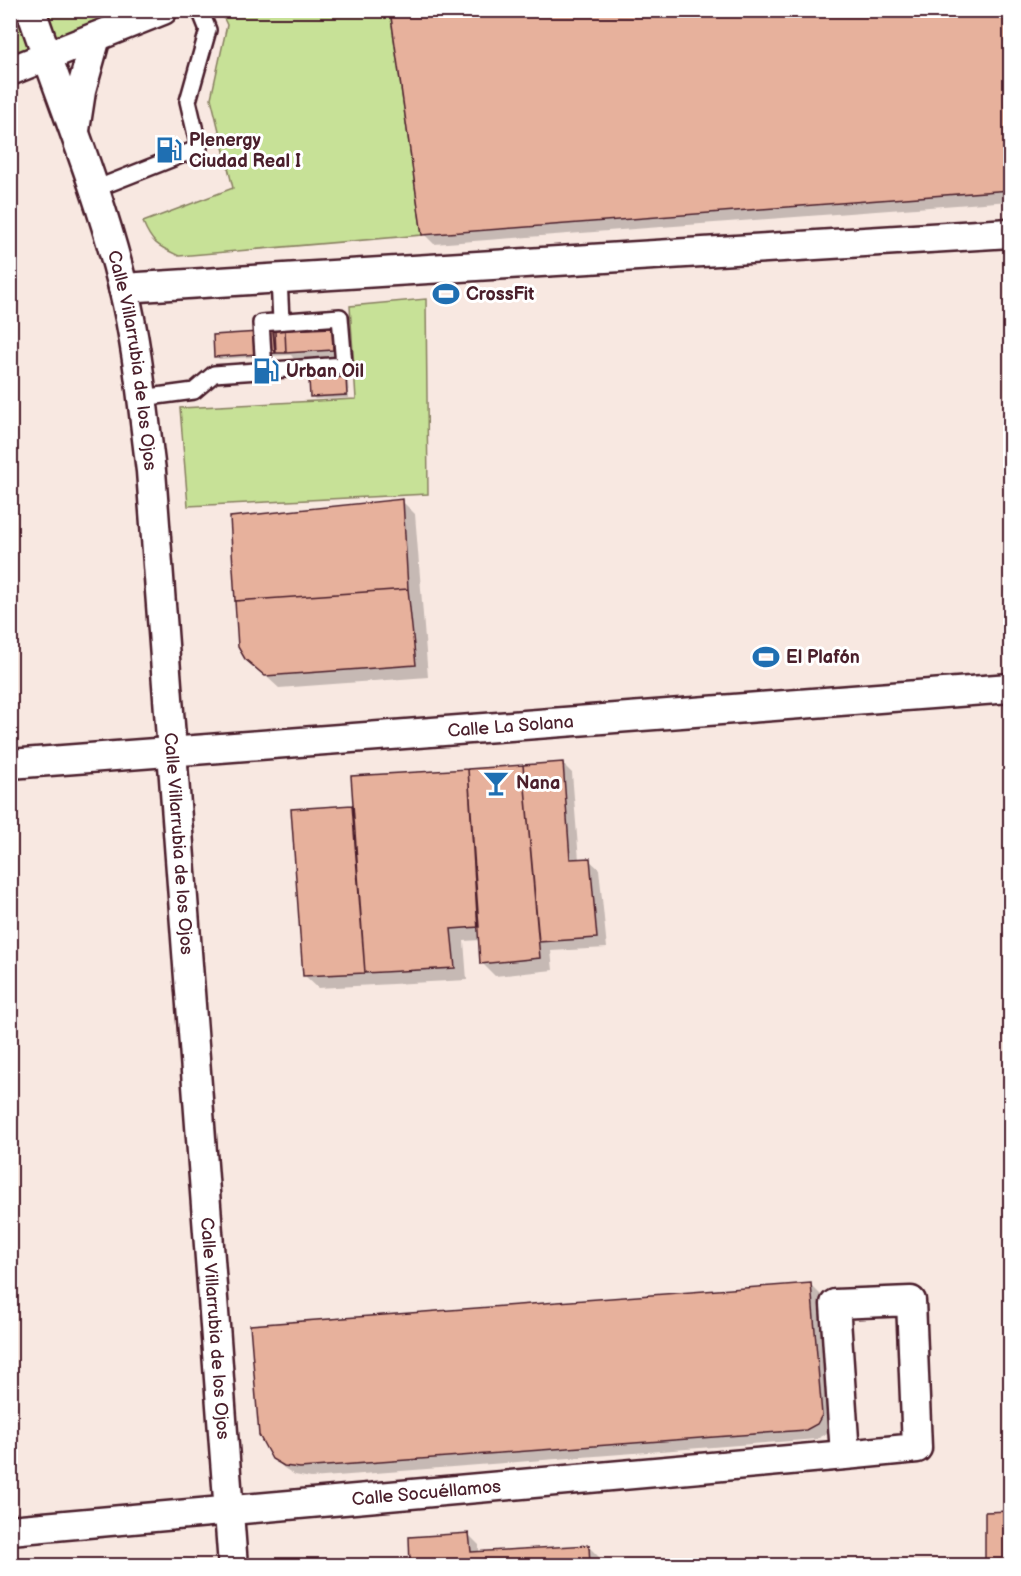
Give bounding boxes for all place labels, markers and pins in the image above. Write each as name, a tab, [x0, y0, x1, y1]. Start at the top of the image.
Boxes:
place label: Plenergy Ciudad Real I	[189, 130, 301, 172]
fuel station icon: Plenergy Ciudad Real I	[154, 135, 184, 165]
sports icon: CrossFit	[431, 279, 461, 309]
place label: CrossFit	[466, 284, 534, 305]
fuel station icon: Urban Oil	[251, 356, 281, 386]
place label: Urban Oil	[286, 361, 364, 382]
sports icon: El Plafón	[751, 642, 781, 672]
place label: El Plafón	[786, 647, 860, 668]
bar icon: Nana	[481, 768, 511, 798]
place label: Nana	[516, 773, 560, 794]

